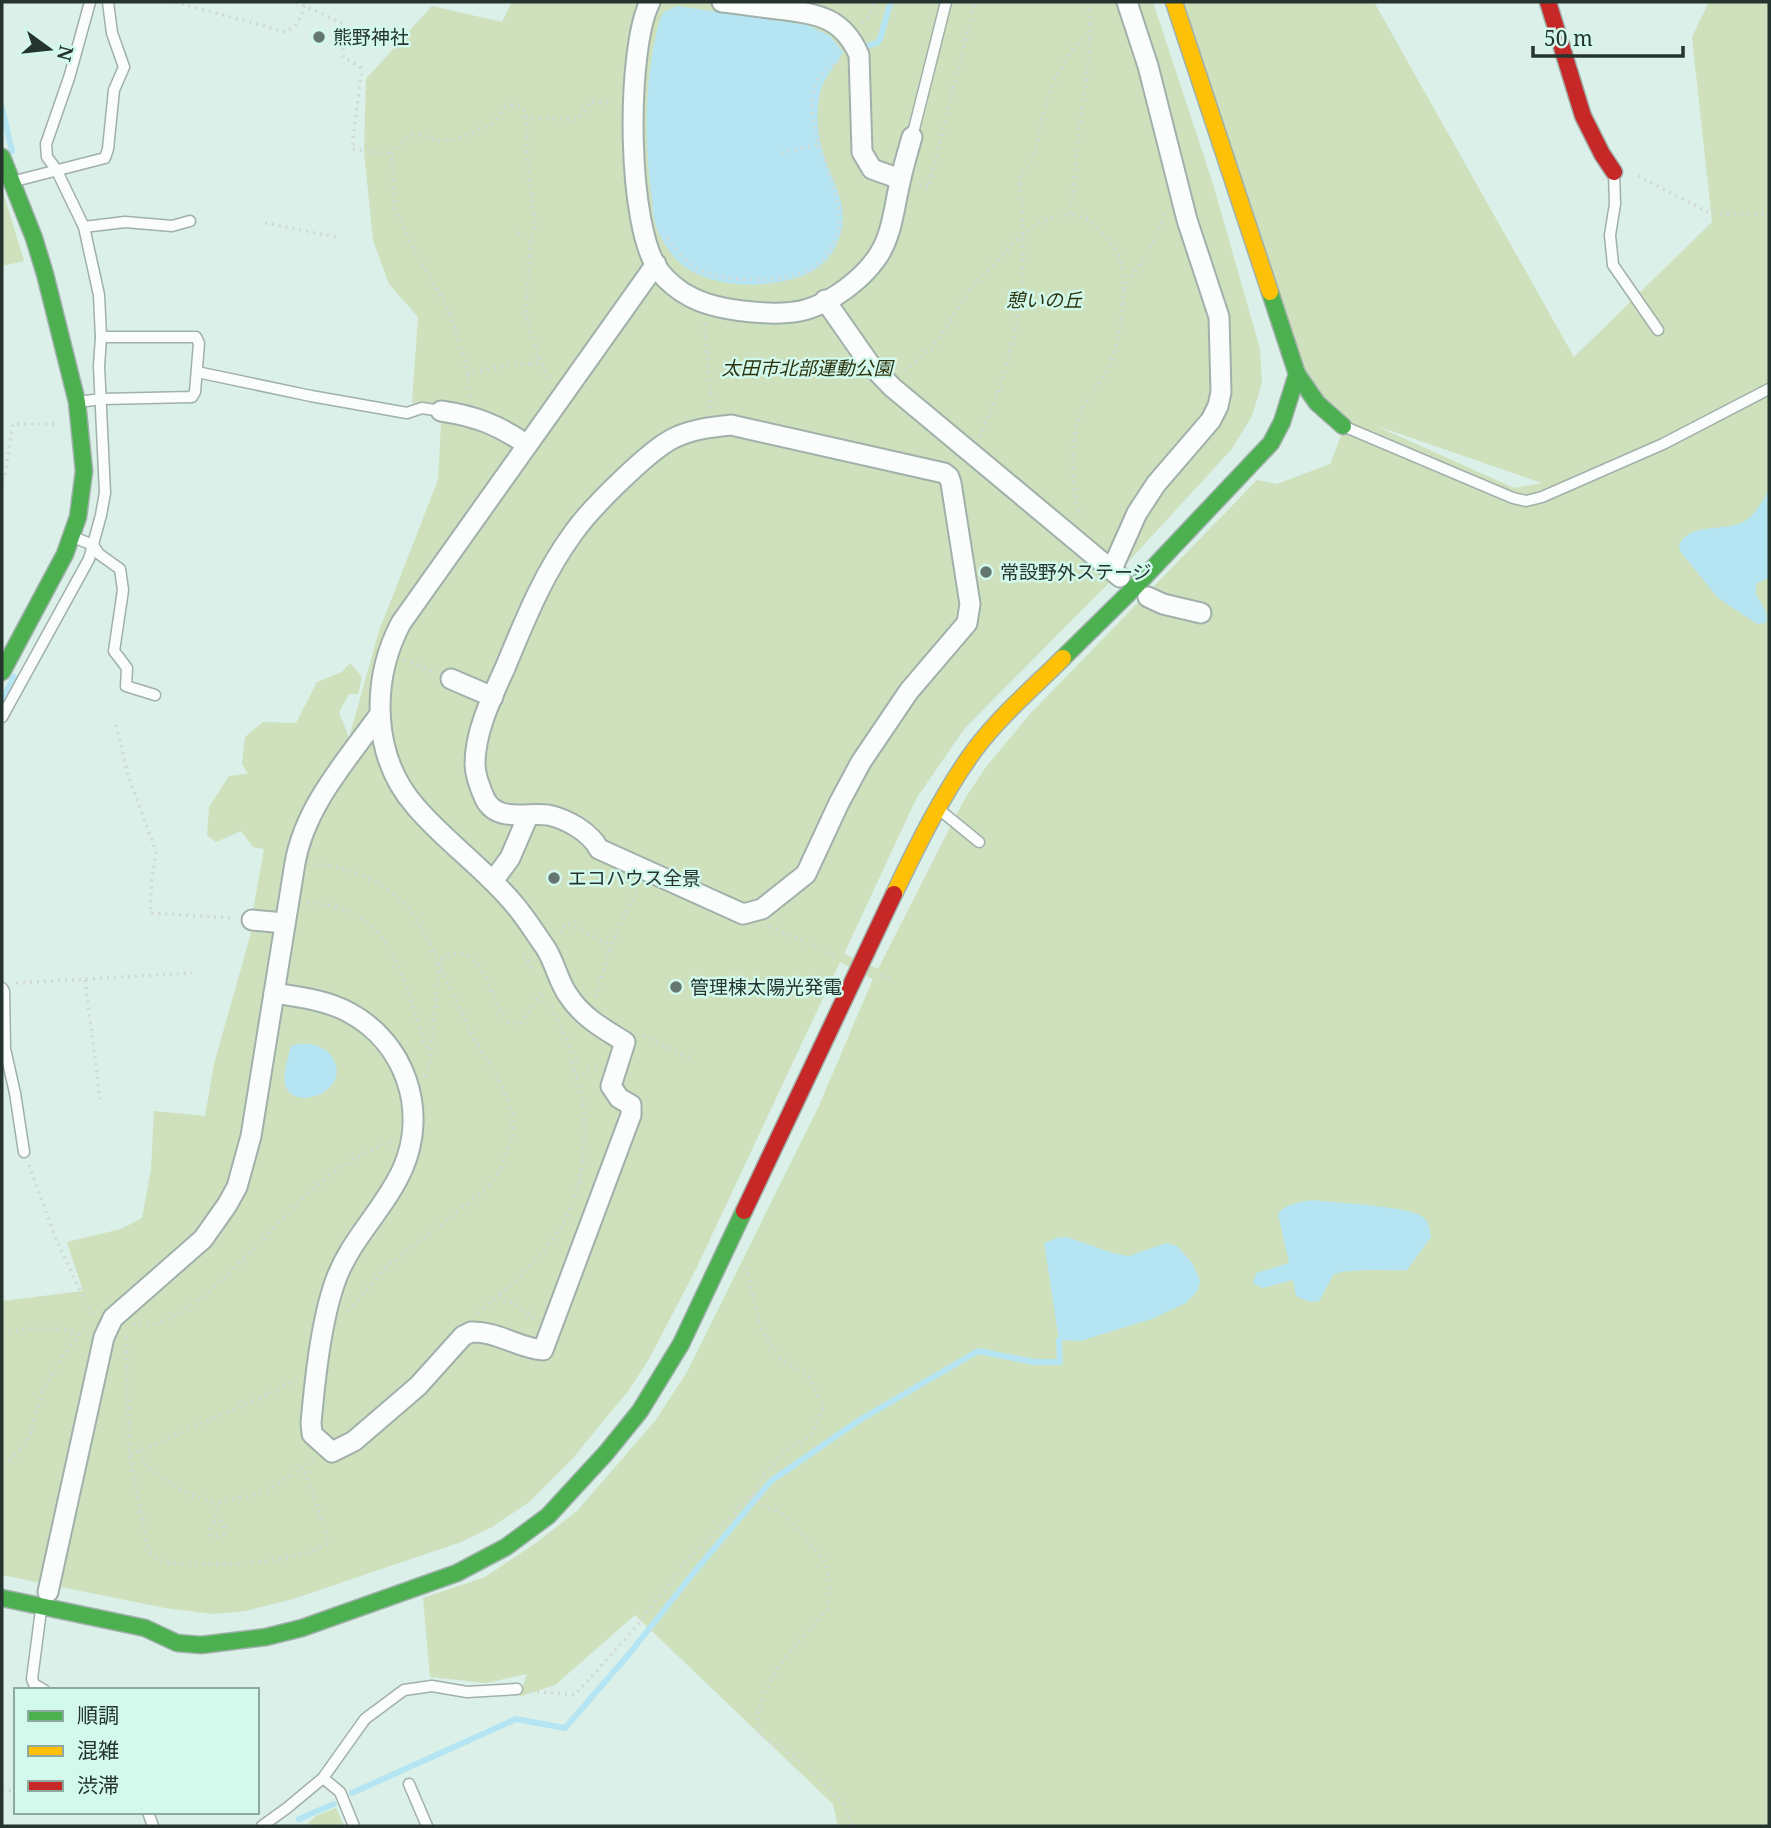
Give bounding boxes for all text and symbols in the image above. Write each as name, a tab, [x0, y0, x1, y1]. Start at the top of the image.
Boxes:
north arrow	[14, 14, 84, 84]
scale bar	[1533, 14, 1684, 58]
place label: 熊野神社	[333, 24, 409, 50]
text: 50 m	[1544, 24, 1593, 52]
marker: 熊野神社	[311, 29, 327, 45]
text: N	[51, 43, 80, 64]
park label: 憩いの丘	[1006, 287, 1083, 313]
park label: 太田市北部運動公園	[721, 355, 895, 381]
place label: 常設野外ステージ	[1000, 559, 1152, 585]
marker: 常設野外ステージ	[978, 564, 994, 580]
place label: エコハウス全景	[568, 865, 701, 891]
marker: エコハウス全景	[546, 870, 562, 886]
place label: 管理棟太陽光発電	[690, 974, 842, 1000]
marker: 管理棟太陽光発電	[668, 979, 684, 995]
legend	[14, 1688, 259, 1814]
text: 順調	[77, 1701, 119, 1729]
text: 混雑	[77, 1736, 119, 1764]
text: 渋滞	[77, 1771, 119, 1799]

